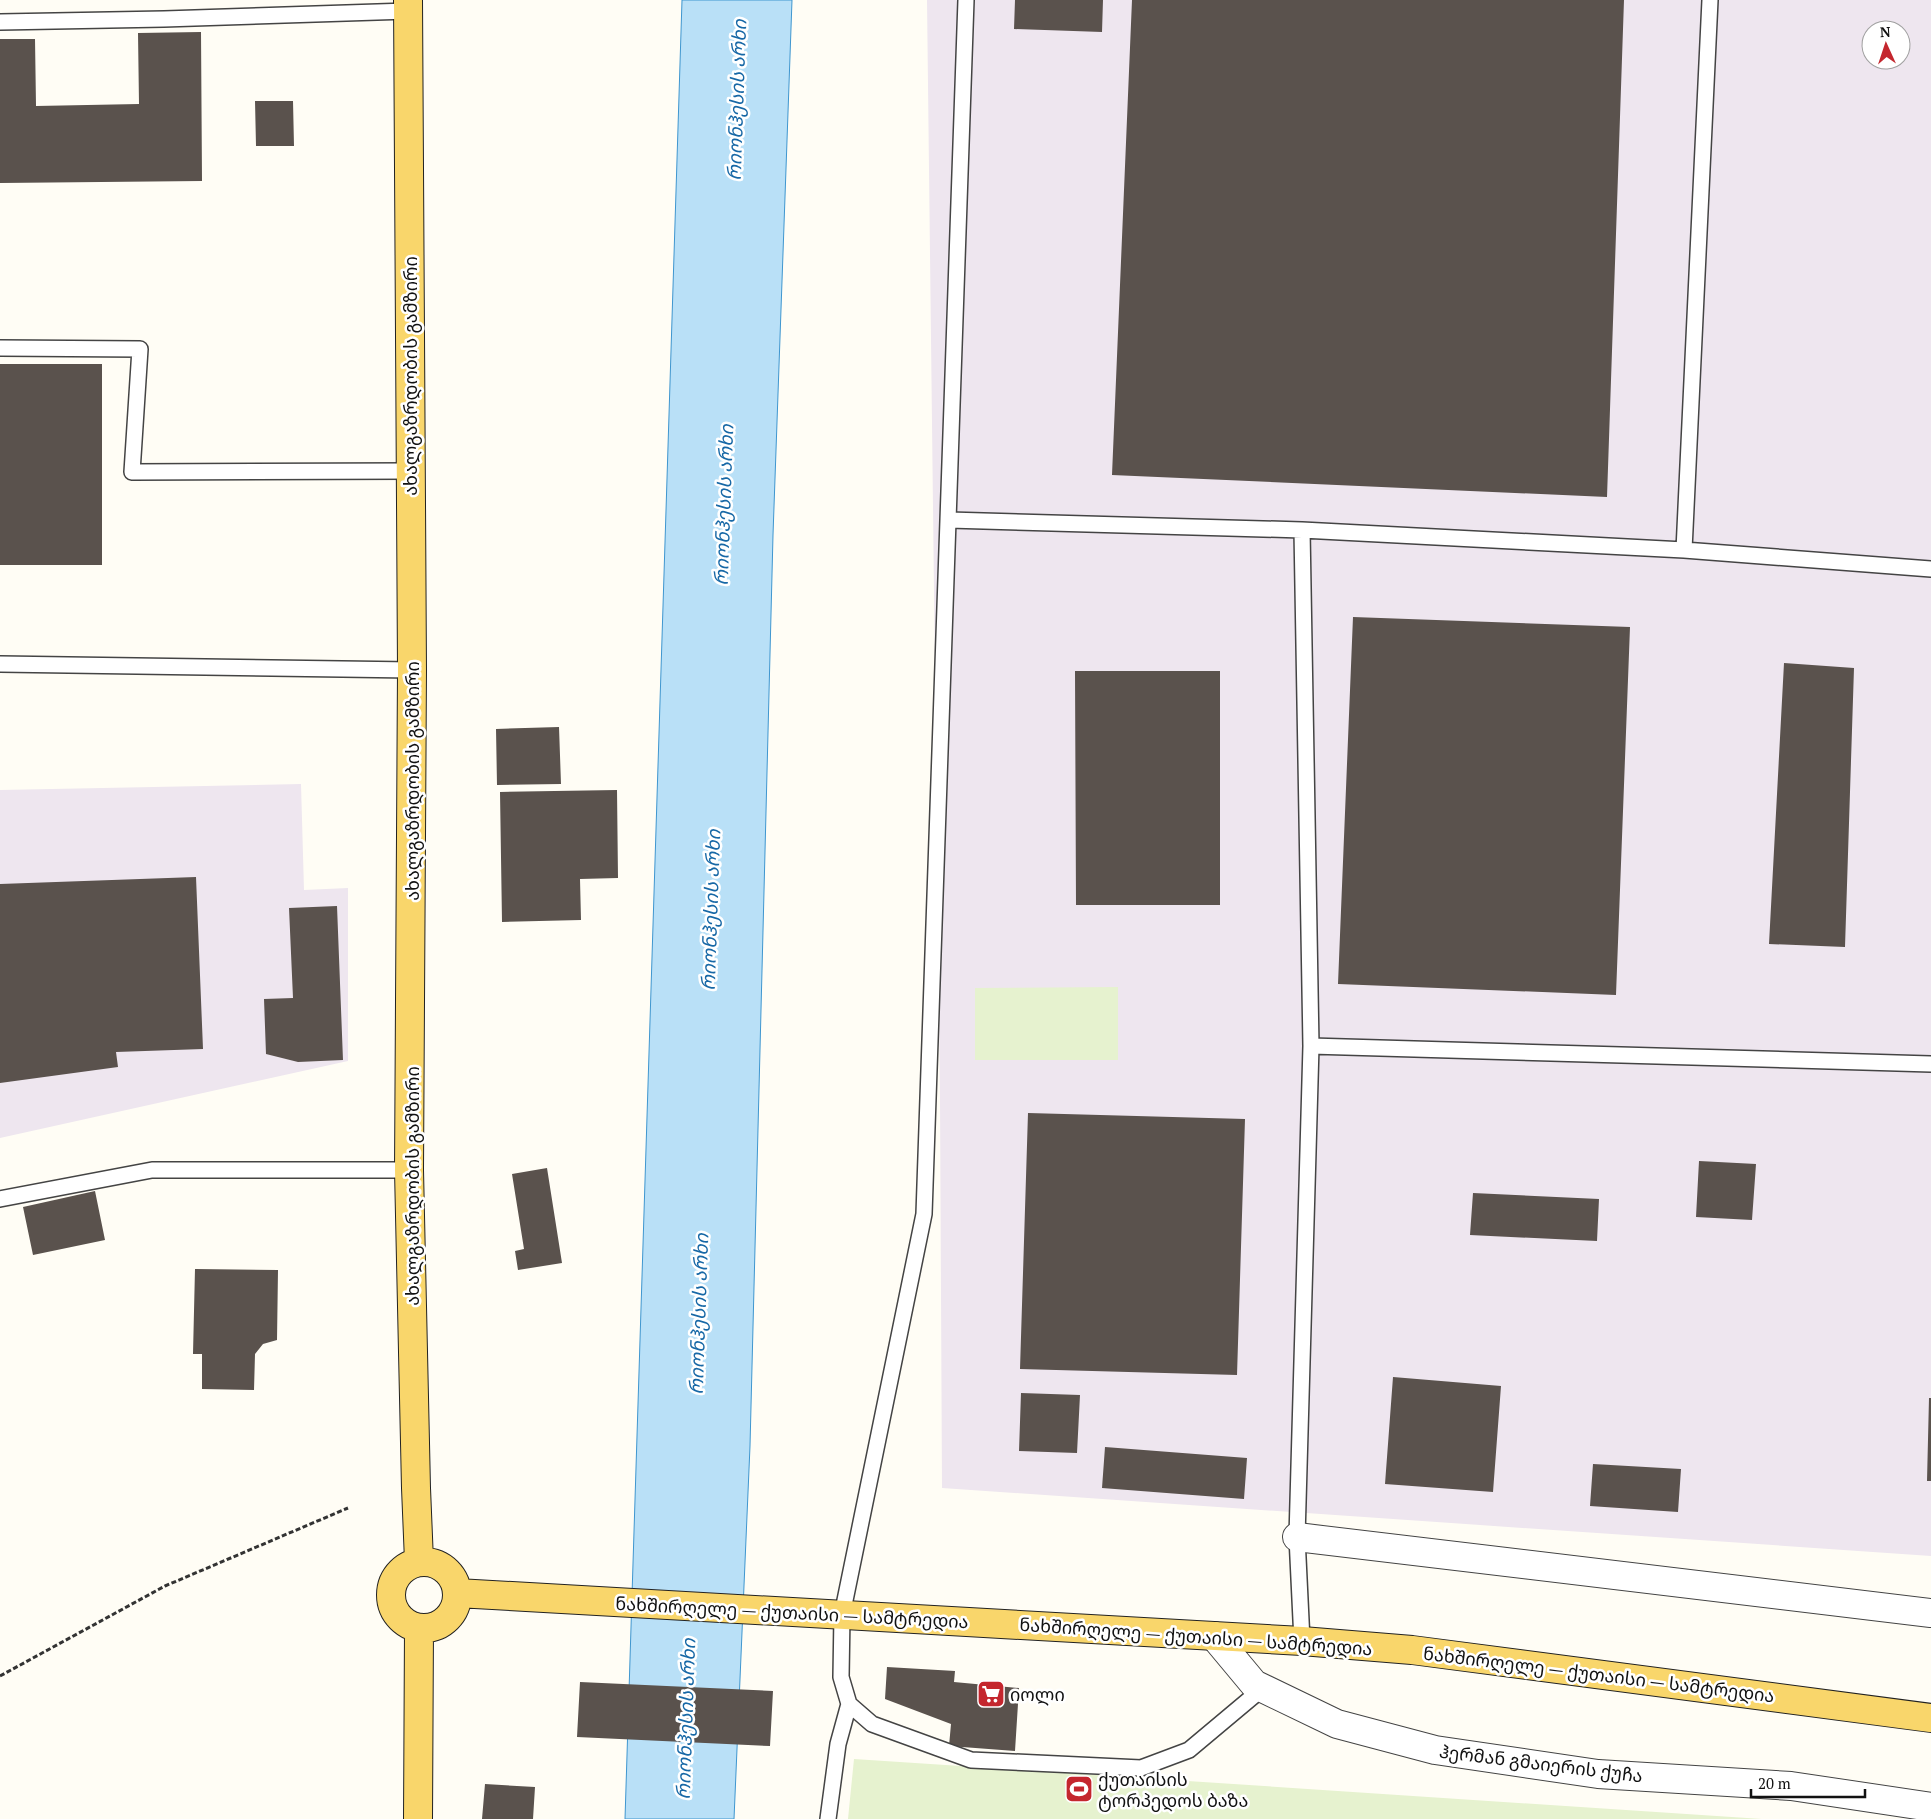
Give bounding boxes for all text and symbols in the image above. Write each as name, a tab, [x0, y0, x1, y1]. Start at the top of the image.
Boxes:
water label: რიონჰესის არხი	[721, 18, 751, 181]
north arrow	[1861, 20, 1911, 70]
text: N	[1879, 22, 1891, 41]
street label: ახალგაზრდობის გამზირი	[398, 256, 422, 496]
water label: რიონჰესის არხი	[708, 423, 738, 586]
street label: ახალგაზრდობის გამზირი	[400, 661, 424, 901]
water label: რიონჰესის არხი	[695, 828, 725, 991]
street label: ახალგაზრდობის გამზირი	[400, 1066, 424, 1306]
water label: რიონჰესის არხი	[683, 1232, 713, 1395]
street label: ნახშირღელე — ქუთაისი — სამტრედია	[615, 1591, 969, 1633]
street label: ნახშირღელე — ქუთაისი — სამტრედია	[1019, 1612, 1373, 1660]
water label: რიონჰესის არხი	[670, 1637, 700, 1800]
street label: ნახშირღელე — ქუთაისი — სამტრედია	[1422, 1641, 1776, 1707]
supermarket icon: იოლი	[976, 1679, 1006, 1709]
place label: იოლი	[1010, 1682, 1065, 1706]
street label: ჰერმან გმაიერის ქუჩა	[1438, 1739, 1644, 1787]
scale bar	[1751, 1766, 1865, 1798]
place label: ქუთაისის ტორპედოს ბაზა	[1098, 1767, 1248, 1812]
text: 20 m	[1758, 1773, 1791, 1793]
sports icon: ქუთაისის ტორპედოს ბაზა	[1064, 1774, 1094, 1804]

